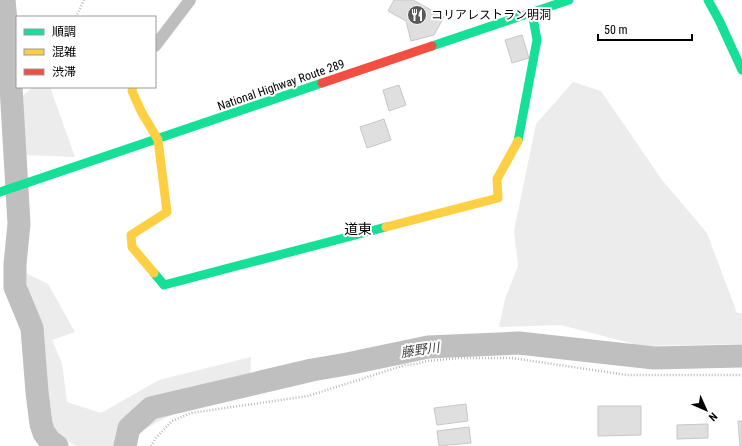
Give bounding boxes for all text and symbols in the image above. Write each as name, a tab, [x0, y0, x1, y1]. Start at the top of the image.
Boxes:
restaurant icon: コリアレストラン明洞	[406, 4, 428, 26]
place label: コリアレストラン明洞	[431, 8, 551, 22]
legend	[16, 16, 156, 88]
scale bar	[598, 16, 692, 42]
text: 50 m	[604, 23, 628, 37]
text: 順調	[52, 25, 76, 39]
text: 混雑	[52, 45, 76, 59]
street label: National Highway Route 289	[216, 57, 347, 113]
text: 渋滞	[52, 65, 76, 79]
district label: 道東	[344, 221, 372, 237]
water label: 藤野川	[400, 340, 442, 360]
north arrow	[686, 390, 726, 430]
text: N	[706, 410, 720, 424]

